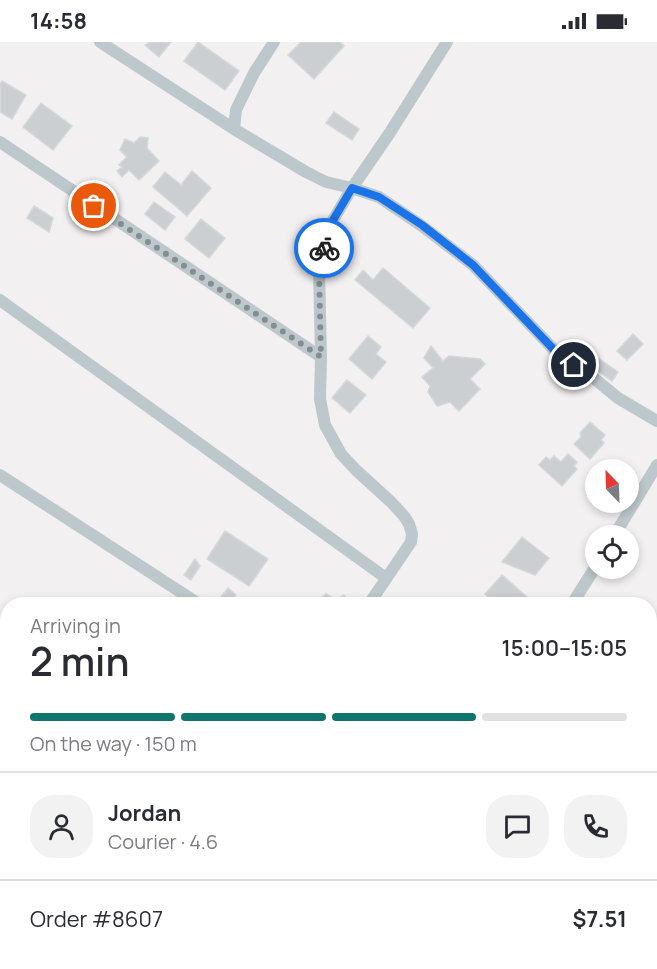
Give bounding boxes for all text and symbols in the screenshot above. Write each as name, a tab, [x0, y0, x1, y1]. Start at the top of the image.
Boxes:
text: 14:58	[30, 6, 87, 36]
pin	[68, 180, 119, 231]
icon: bag	[77, 189, 110, 222]
courier	[294, 218, 354, 278]
icon: bike	[308, 232, 341, 265]
pin	[548, 339, 599, 390]
icon: home	[557, 348, 590, 381]
north arrow	[585, 459, 639, 513]
map controls	[585, 459, 639, 579]
button: locate	[585, 525, 639, 579]
text: Arriving in	[30, 612, 121, 639]
text: 15:00–15:05	[501, 633, 627, 663]
text: 2 min	[30, 634, 129, 688]
text: On the way · 150 m	[30, 730, 197, 757]
button: person	[30, 795, 93, 858]
button: chat	[486, 795, 549, 858]
button: phone	[564, 795, 627, 858]
text: Jordan	[108, 798, 181, 828]
text: Courier · 4.6	[108, 828, 218, 855]
text: Order #8607	[30, 904, 163, 934]
text: $7.51	[573, 904, 627, 934]

